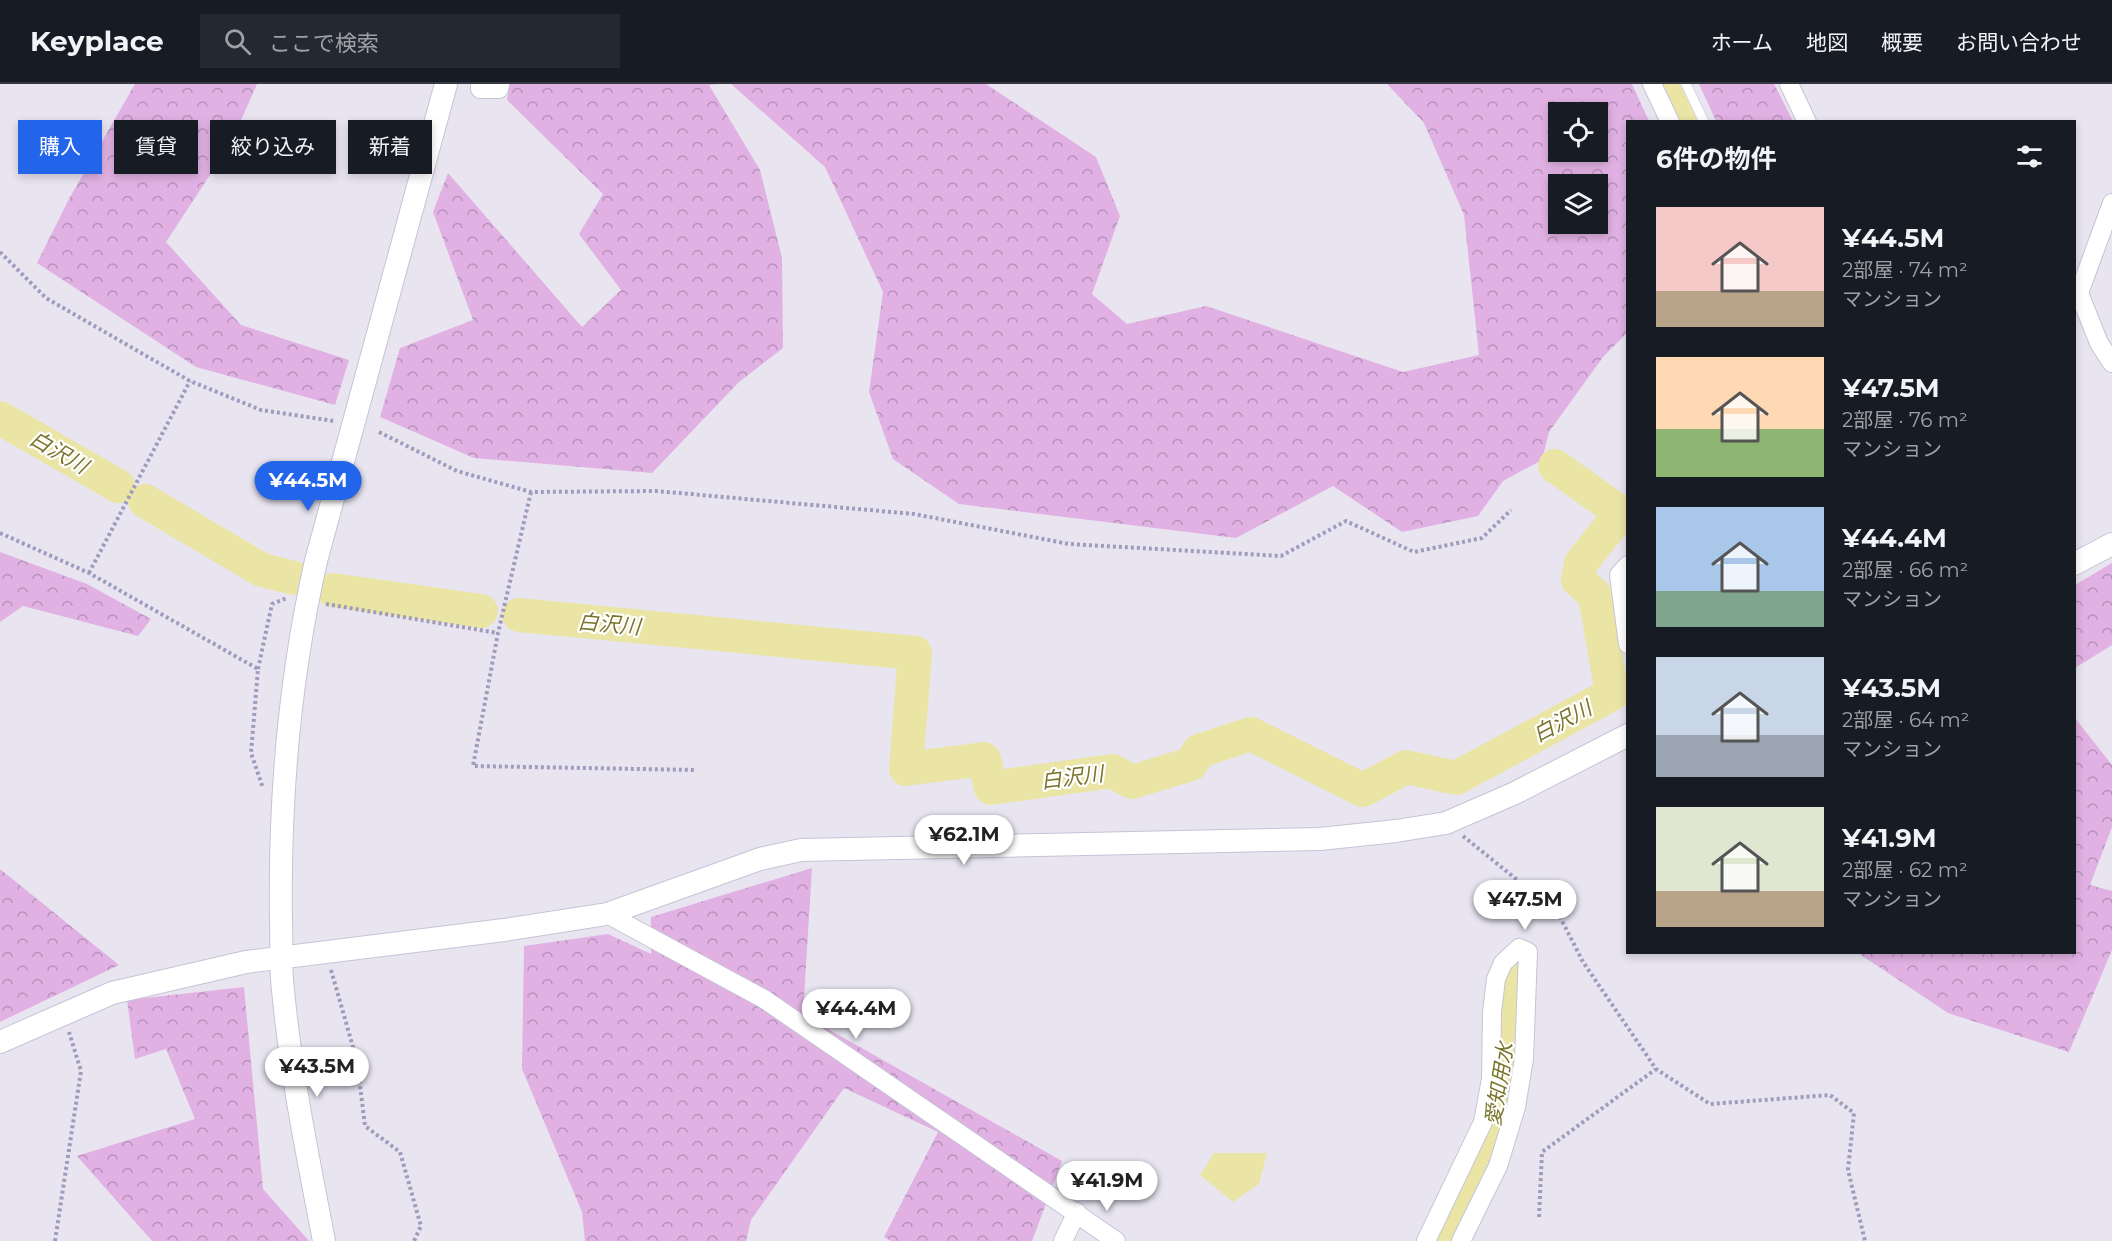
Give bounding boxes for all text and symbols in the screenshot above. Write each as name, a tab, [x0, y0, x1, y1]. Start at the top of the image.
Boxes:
search box	[200, 14, 620, 68]
text: Keyplace	[30, 24, 164, 58]
icon: search	[221, 25, 254, 58]
text: ここで検索	[269, 30, 379, 57]
text: ホーム	[1711, 30, 1773, 55]
text: 地図	[1806, 30, 1848, 55]
text: 概要	[1881, 30, 1923, 55]
text: お問い合わせ	[1956, 30, 2082, 55]
map controls	[1548, 102, 1608, 234]
button: locate	[1548, 102, 1608, 162]
chip: 購入	[18, 120, 102, 174]
chip: 賃貸	[114, 120, 198, 174]
chip: 絞り込み	[210, 120, 336, 174]
chip: 新着	[348, 120, 432, 174]
icon: filters	[2013, 140, 2046, 173]
text: 6件の物件	[1656, 143, 1777, 175]
button: layers	[1548, 174, 1608, 234]
text: ¥44.5M	[1842, 222, 1944, 254]
icon: home	[1704, 231, 1776, 303]
text: 2部屋 · 74 m²	[1842, 258, 1968, 282]
text: マンション	[1842, 287, 1942, 311]
text: ¥47.5M	[1842, 372, 1940, 404]
icon: home	[1704, 381, 1776, 453]
text: 2部屋 · 76 m²	[1842, 408, 1968, 432]
water label: 白沢川	[25, 425, 94, 480]
text: マンション	[1842, 437, 1942, 461]
pin: ¥44.5M	[259, 461, 357, 512]
text: ¥44.5M	[269, 468, 347, 492]
text: ¥44.4M	[1842, 522, 1947, 554]
icon: home	[1704, 531, 1776, 603]
text: 2部屋 · 66 m²	[1842, 558, 1968, 582]
text: マンション	[1842, 587, 1942, 611]
water label: 白沢川	[577, 609, 643, 639]
text: ¥43.5M	[1842, 672, 1941, 704]
icon: home	[1704, 681, 1776, 753]
water label: 白沢川	[1528, 694, 1597, 747]
text: 2部屋 · 64 m²	[1842, 708, 1969, 732]
text: マンション	[1842, 737, 1942, 761]
water label: 白沢川	[1039, 761, 1107, 793]
pin: ¥62.1M	[915, 815, 1013, 866]
text: ¥62.1M	[928, 822, 1000, 846]
text: ¥41.9M	[1842, 822, 1937, 854]
icon: home	[1704, 831, 1776, 903]
text: 2部屋 · 62 m²	[1842, 858, 1967, 882]
pin: ¥47.5M	[1476, 880, 1574, 931]
text: ¥47.5M	[1487, 887, 1563, 911]
text: マンション	[1842, 887, 1942, 911]
pin: ¥44.4M	[807, 989, 905, 1040]
text: ¥44.4M	[816, 996, 896, 1020]
water label: 愛知用水	[1480, 1039, 1518, 1127]
pin: ¥43.5M	[268, 1047, 366, 1098]
text: ¥43.5M	[279, 1054, 355, 1078]
pin: ¥41.9M	[1058, 1161, 1156, 1212]
text: ¥41.9M	[1071, 1168, 1143, 1192]

